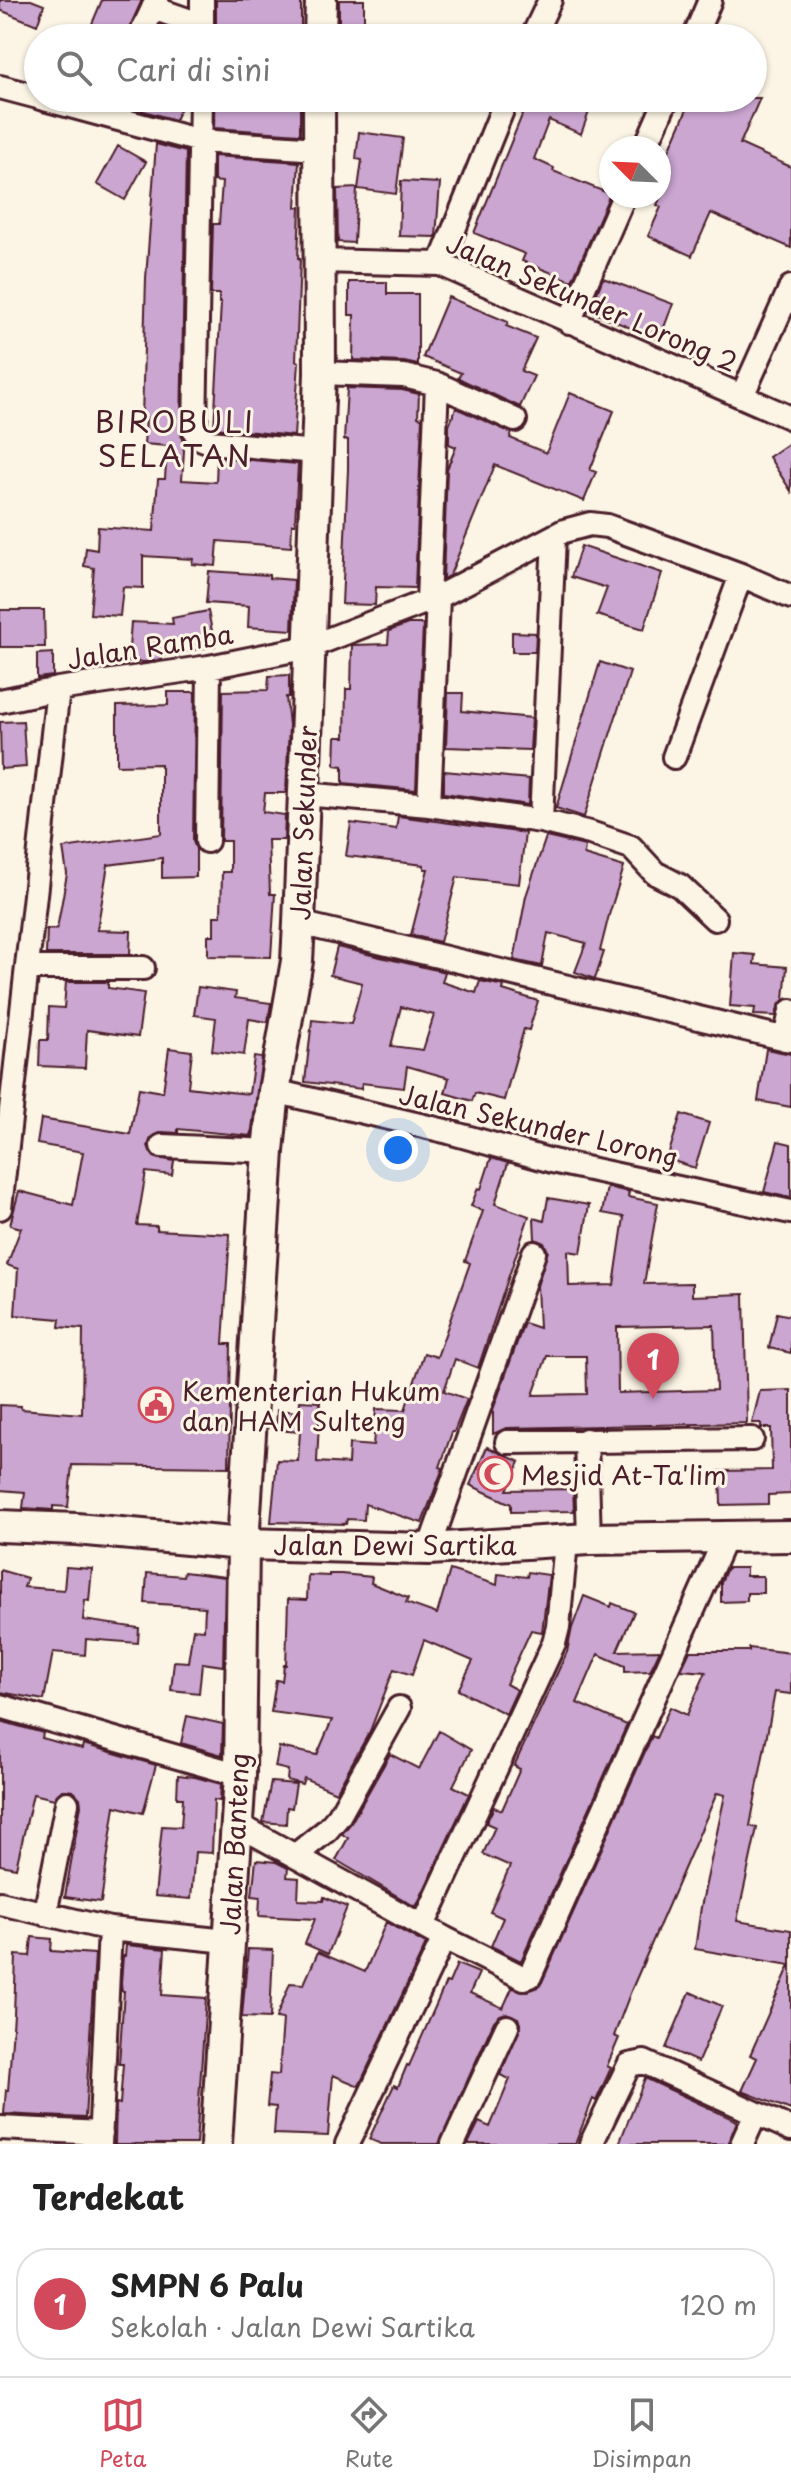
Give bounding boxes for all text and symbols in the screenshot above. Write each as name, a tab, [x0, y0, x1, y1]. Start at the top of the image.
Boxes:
search box	[24, 24, 767, 112]
icon: search	[52, 46, 96, 90]
text: Cari di sini	[116, 46, 271, 91]
north arrow	[599, 136, 671, 208]
street label: Jalan Sekunder Lorong 2	[440, 223, 744, 381]
district label: BIROBULI SELATAN	[95, 398, 255, 477]
street label: Jalan Ramba	[64, 614, 236, 678]
street label: Jalan Sekunder	[280, 725, 326, 921]
street label: Jalan Sekunder Lorong	[396, 1074, 682, 1176]
your location	[378, 1130, 418, 1170]
pin: 1	[627, 1333, 679, 1399]
place label: Kementerian Hukum dan HAM Sulteng	[182, 1371, 440, 1440]
public building icon: Kementerian Hukum dan HAM Sulteng	[137, 1386, 175, 1424]
mosque icon: Mesjid At-Ta'lim	[476, 1455, 514, 1493]
place label: Mesjid At-Ta'lim	[521, 1455, 727, 1494]
street label: Jalan Dewi Sartika	[273, 1525, 517, 1564]
street label: Jalan Banteng	[210, 1752, 258, 1936]
text: Terdekat	[32, 2170, 184, 2222]
text: SMPN 6 Palu	[110, 2262, 304, 2307]
text: 1	[54, 2285, 66, 2324]
text: 120 m	[680, 2285, 757, 2324]
text: Sekolah · Jalan Dewi Sartika	[110, 2307, 475, 2346]
tab: Peta	[99, 2393, 146, 2474]
tab: Rute	[345, 2393, 393, 2474]
tab: Disimpan	[591, 2393, 692, 2474]

